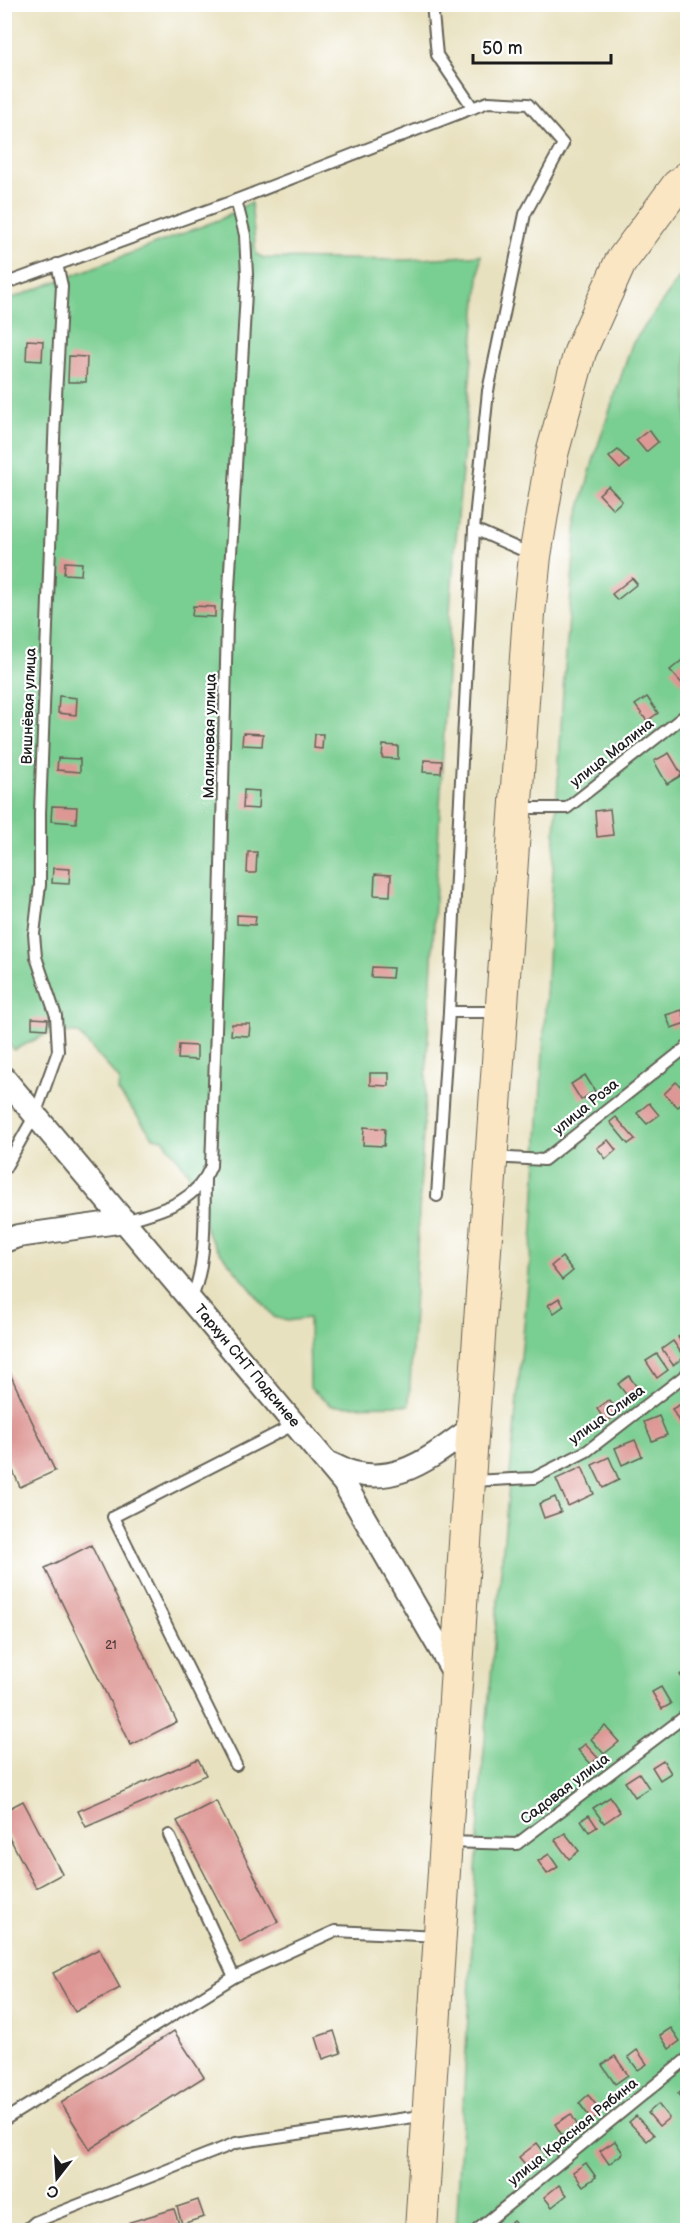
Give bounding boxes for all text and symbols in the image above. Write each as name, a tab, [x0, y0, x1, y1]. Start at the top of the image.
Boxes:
scale bar	[473, 27, 611, 65]
text: 50 m	[482, 38, 523, 59]
street label: Вишнёвая улица	[17, 647, 41, 765]
street label: Малиновая улица	[199, 673, 221, 799]
street label: улица Малина	[566, 714, 658, 792]
street label: улица Роза	[549, 1075, 623, 1139]
street label: Тархун СНТ Подсинее	[190, 1301, 304, 1431]
street label: улица Слива	[565, 1381, 649, 1449]
house number: 21	[105, 1638, 117, 1653]
street label: Садовая улица	[517, 1749, 613, 1829]
street label: улица Красная Рябина	[504, 2074, 642, 2190]
north arrow	[27, 2148, 87, 2208]
text: С	[45, 2180, 61, 2202]

